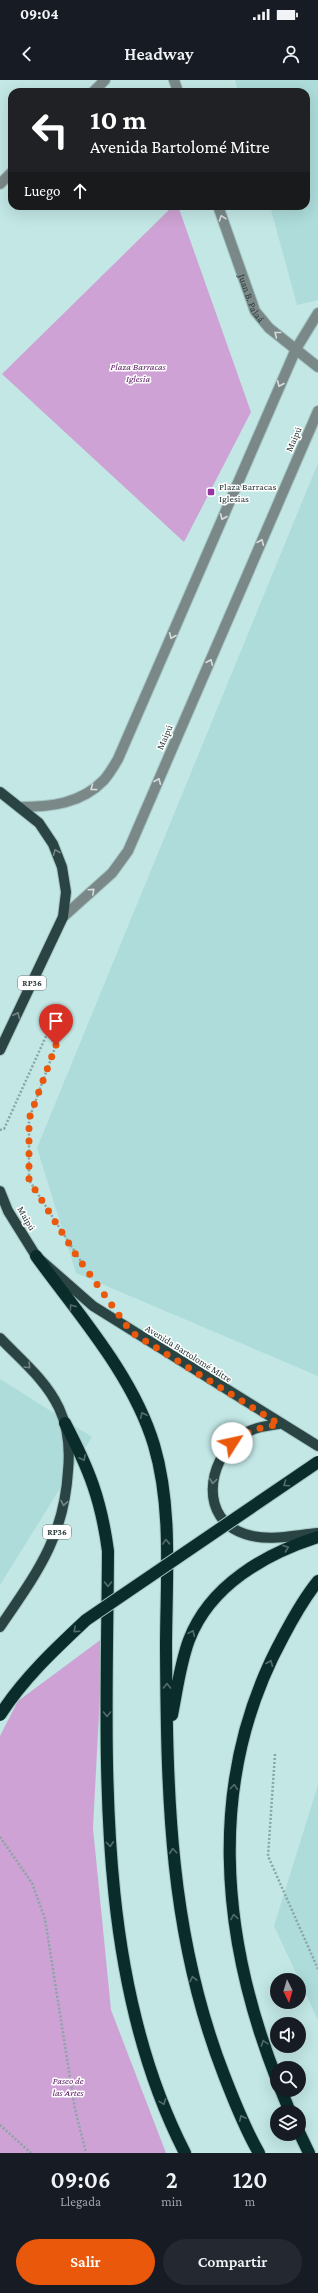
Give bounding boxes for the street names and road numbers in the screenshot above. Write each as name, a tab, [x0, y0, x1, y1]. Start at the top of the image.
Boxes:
street label: Juan B. Palaá	[236, 272, 267, 325]
street label: Maipú	[283, 424, 304, 453]
street label: Maipú	[154, 722, 175, 751]
road number: RP36	[18, 976, 46, 990]
street label: Maipú	[15, 1204, 38, 1233]
street label: Avenida Bartolomé Mitre	[143, 1322, 235, 1385]
road number: RP36	[43, 1525, 71, 1539]

